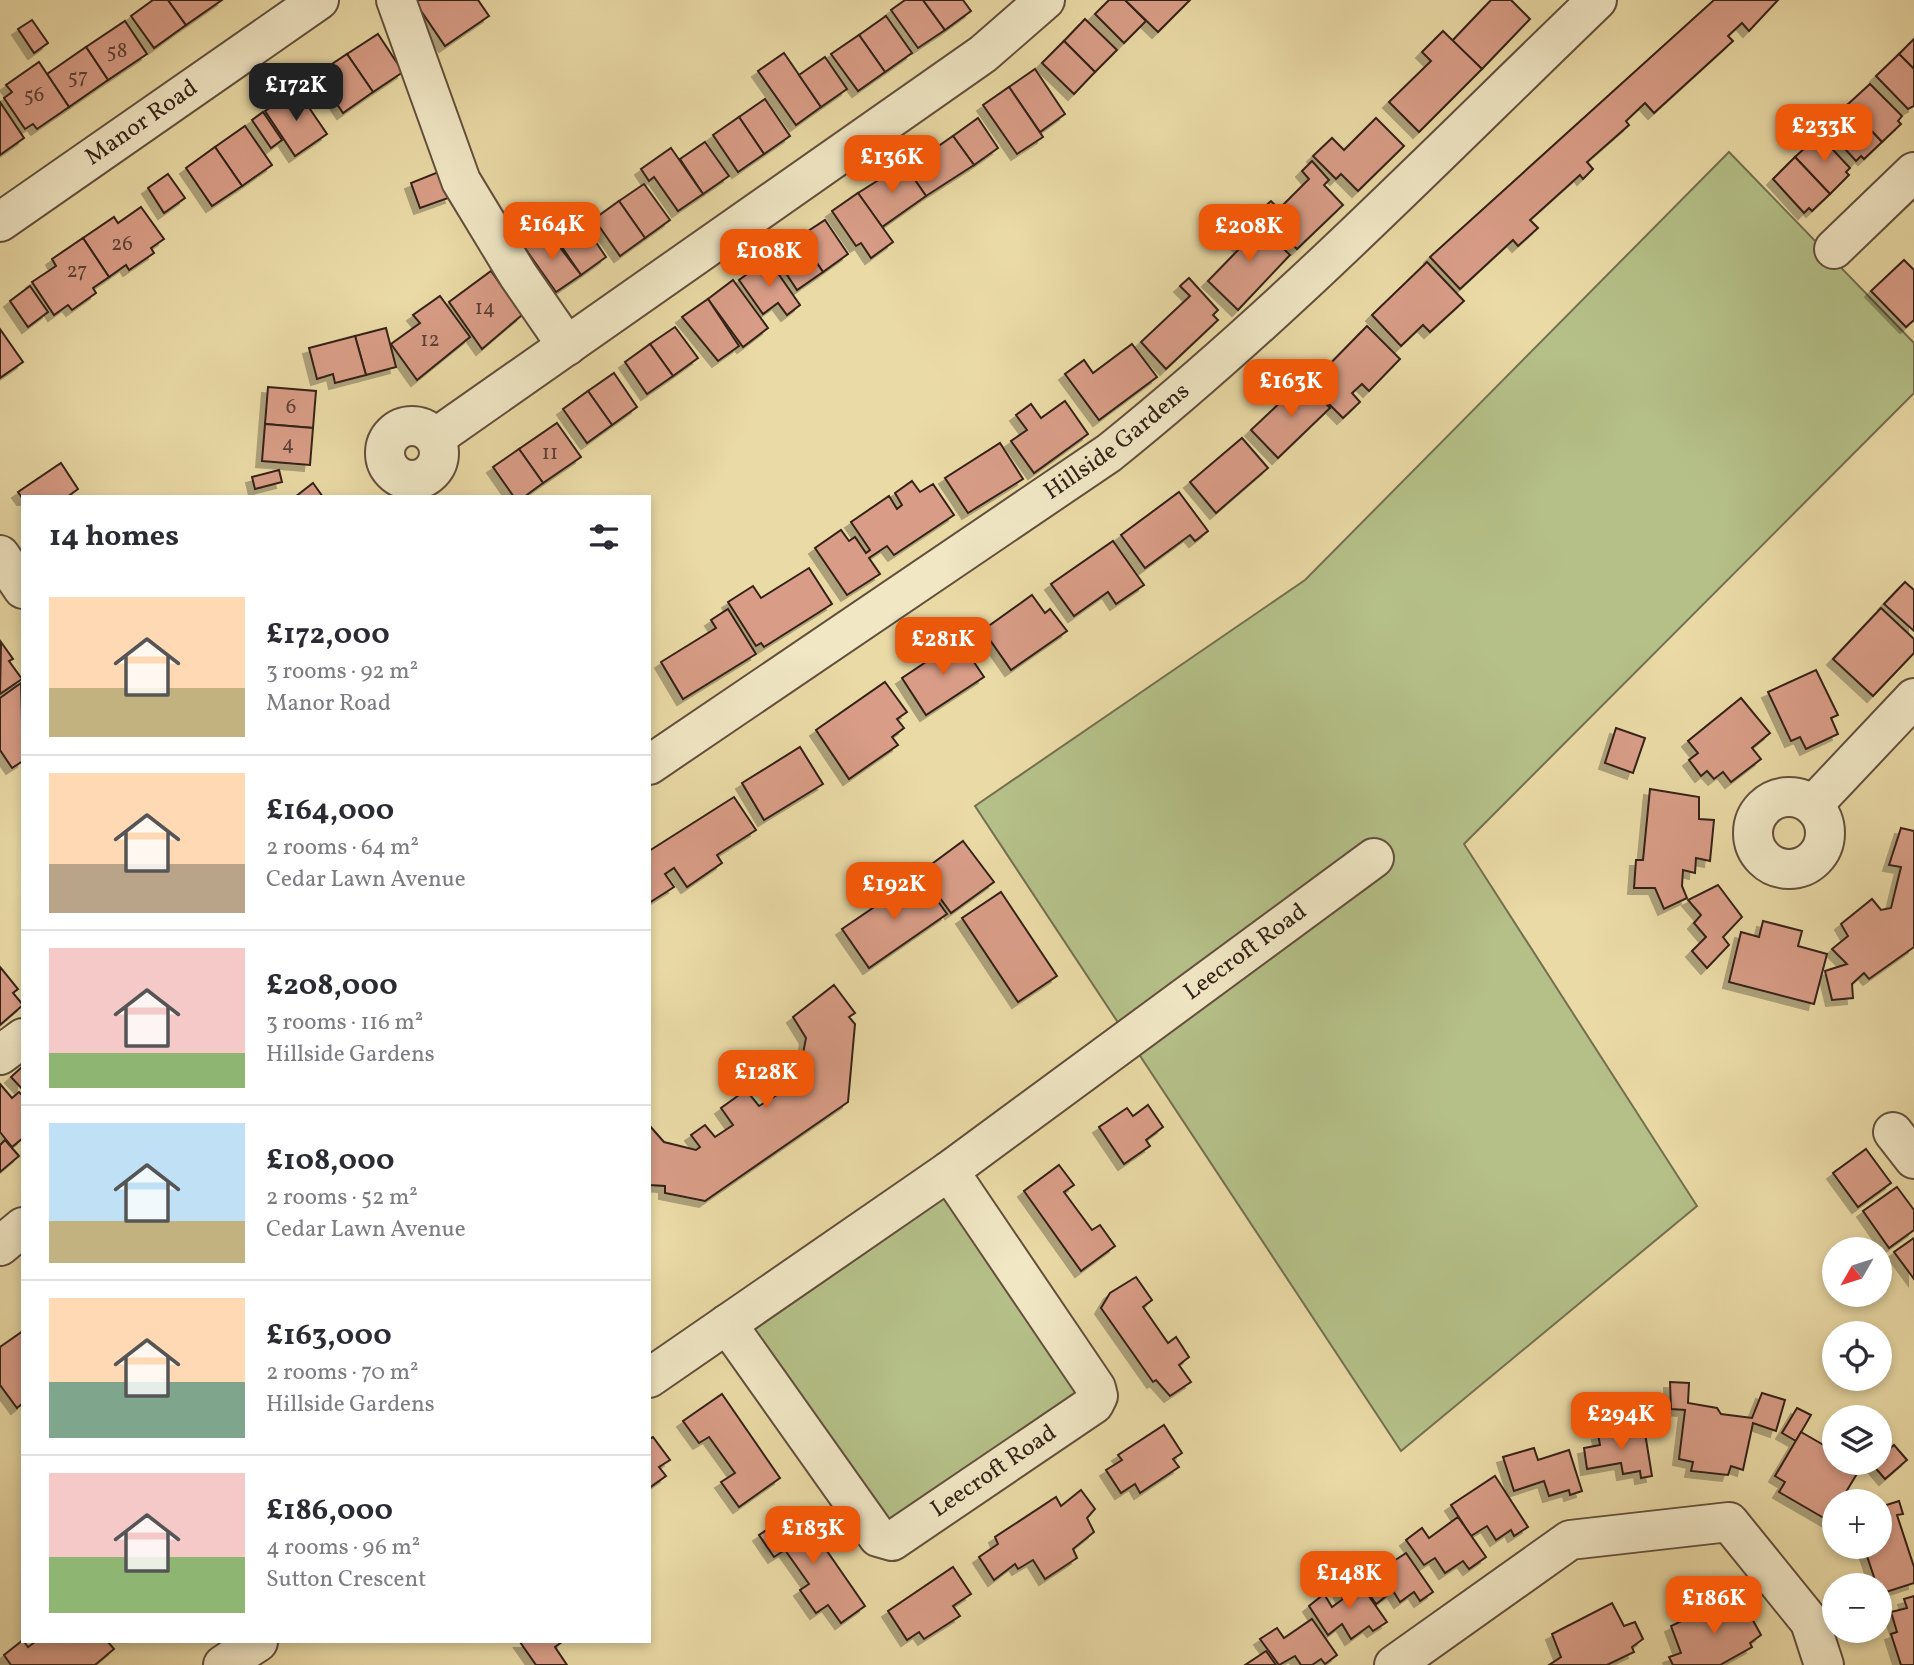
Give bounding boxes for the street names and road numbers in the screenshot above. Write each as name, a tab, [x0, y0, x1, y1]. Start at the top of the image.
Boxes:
street label: Manor Road	[79, 72, 205, 174]
street label: Hillside Gardens	[1038, 375, 1198, 509]
street label: Leecroft Road	[1177, 896, 1314, 1009]
street label: Leecroft Road	[924, 1417, 1064, 1527]

